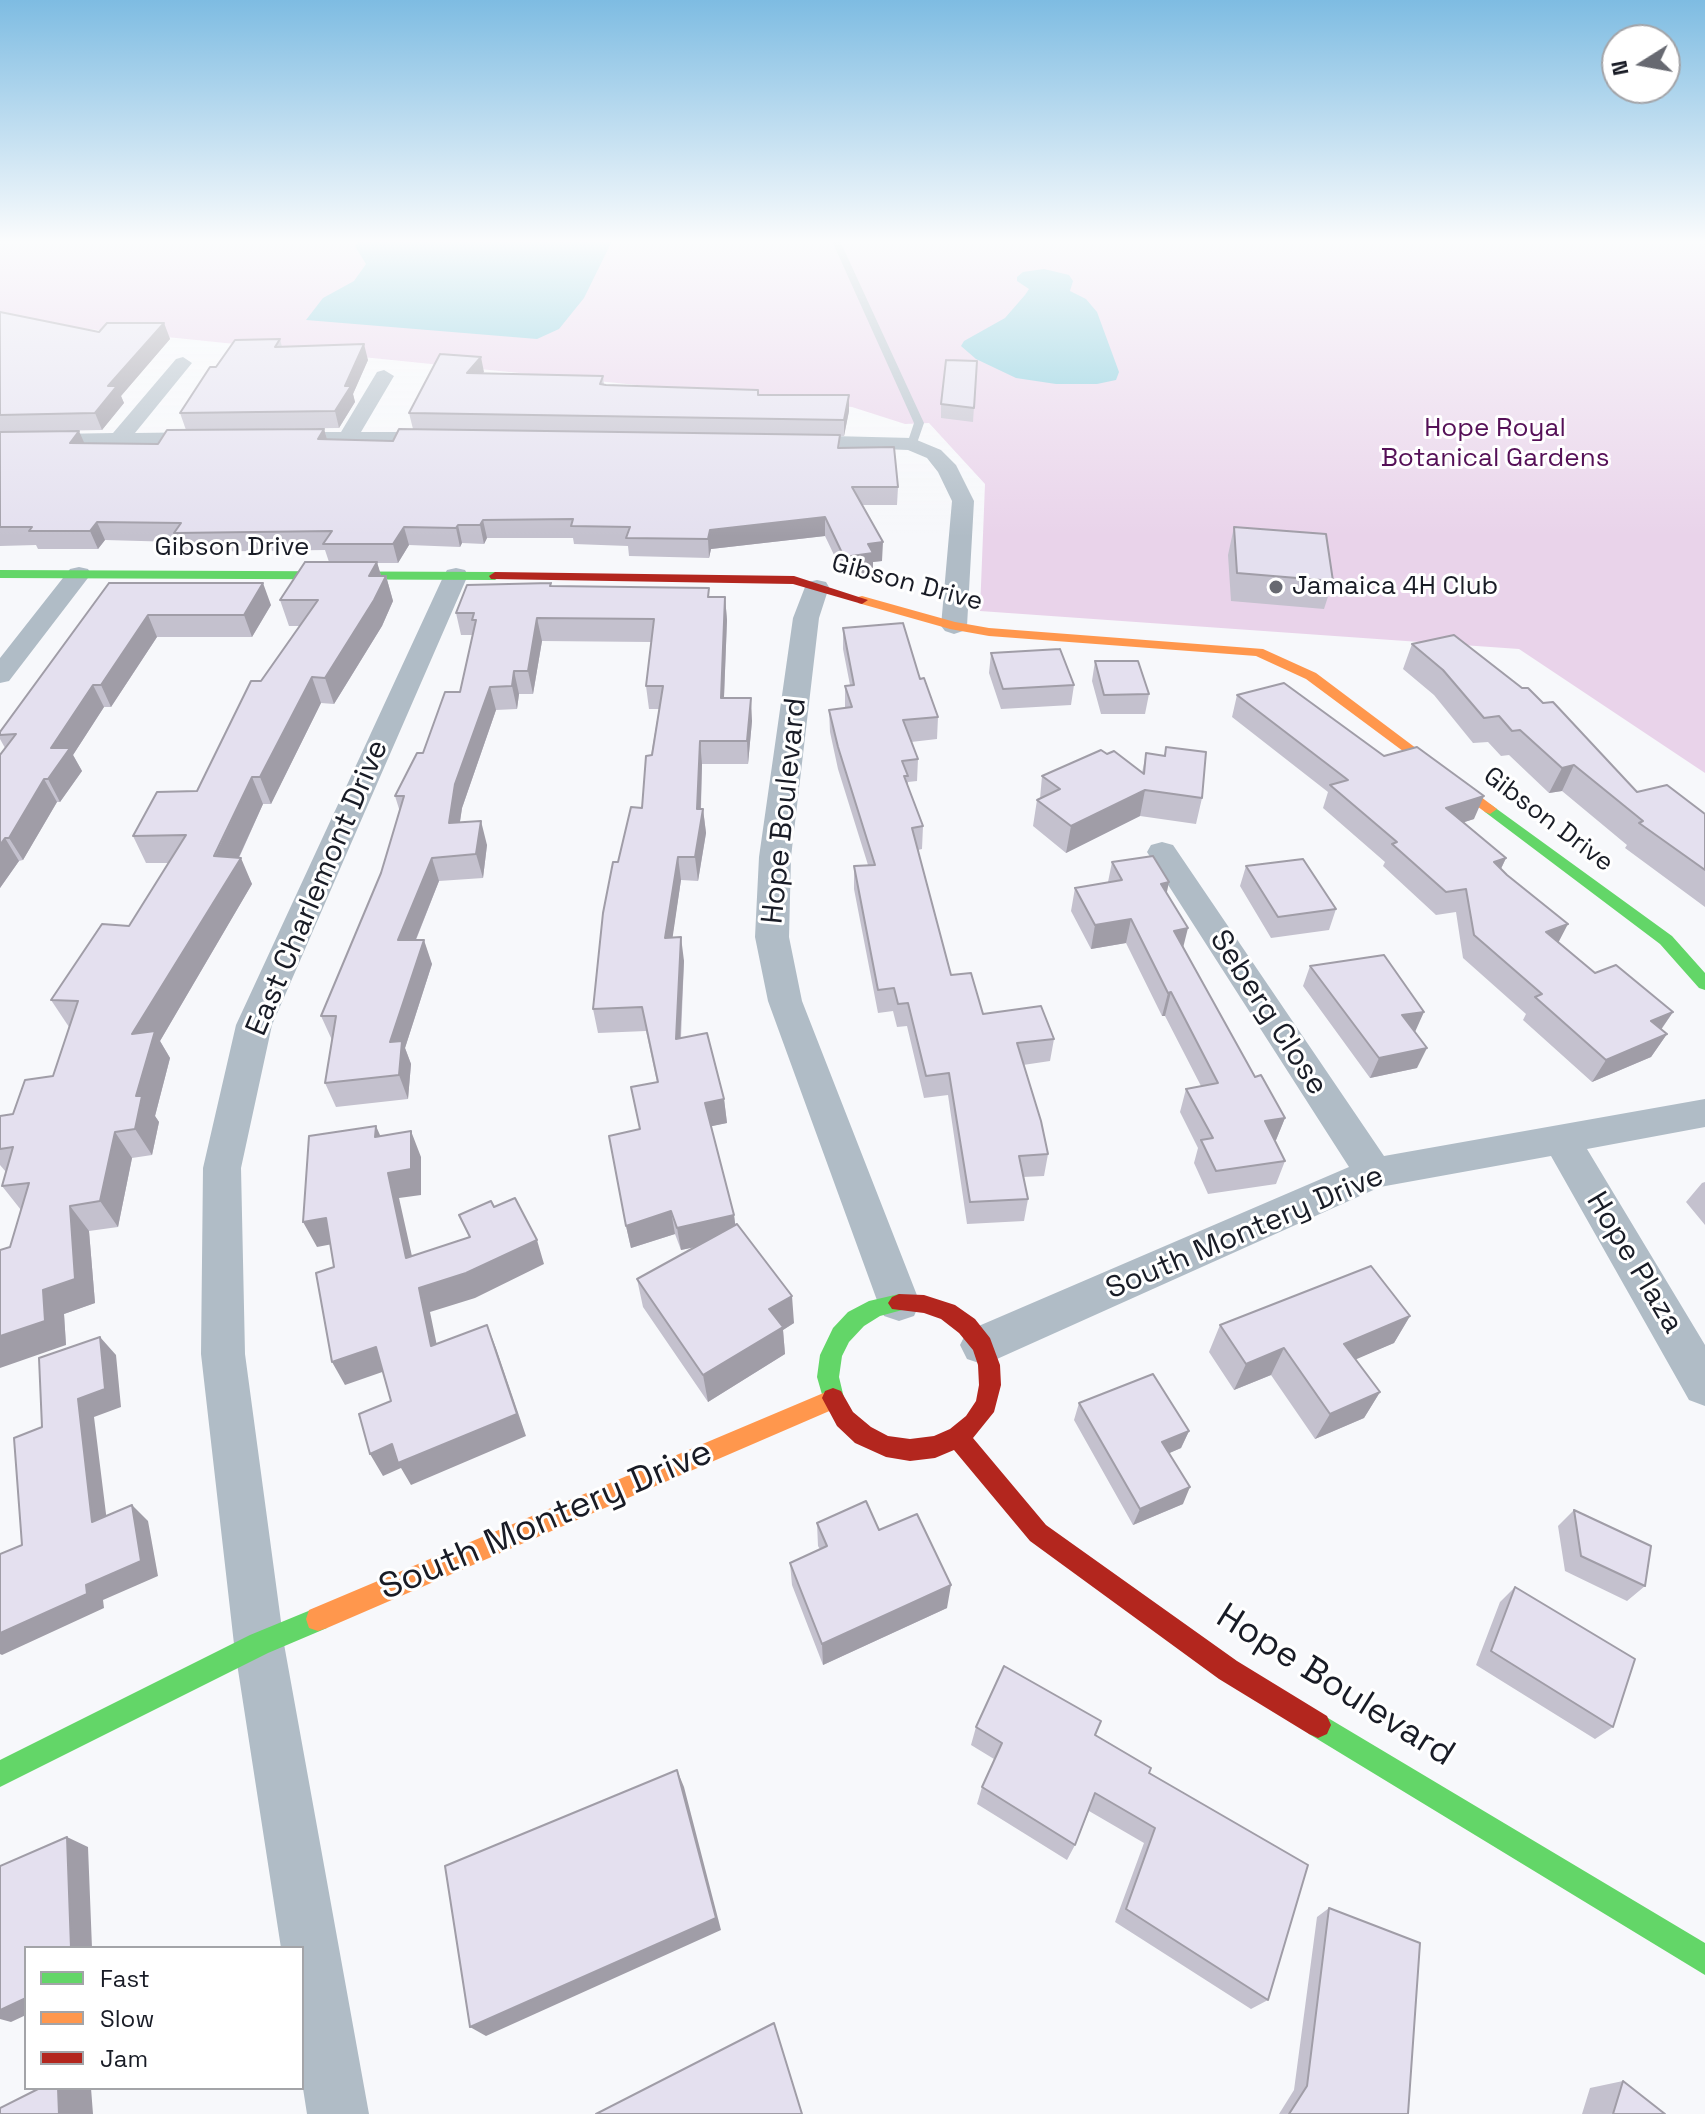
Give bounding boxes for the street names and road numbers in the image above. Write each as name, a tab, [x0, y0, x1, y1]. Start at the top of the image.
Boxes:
street label: Gibson Drive	[155, 532, 309, 564]
street label: Gibson Drive	[828, 548, 986, 618]
street label: Hope Boulevard	[755, 696, 815, 926]
street label: East Charlemont Drive	[239, 735, 397, 1041]
street label: Gibson Drive	[1477, 761, 1619, 879]
street label: Seberg Close	[1201, 924, 1335, 1102]
street label: South Montery Drive	[1101, 1158, 1389, 1308]
street label: Hope Plaza	[1578, 1186, 1690, 1340]
street label: South Montery Drive	[373, 1431, 719, 1611]
street label: Hope Boulevard	[1208, 1595, 1462, 1777]

